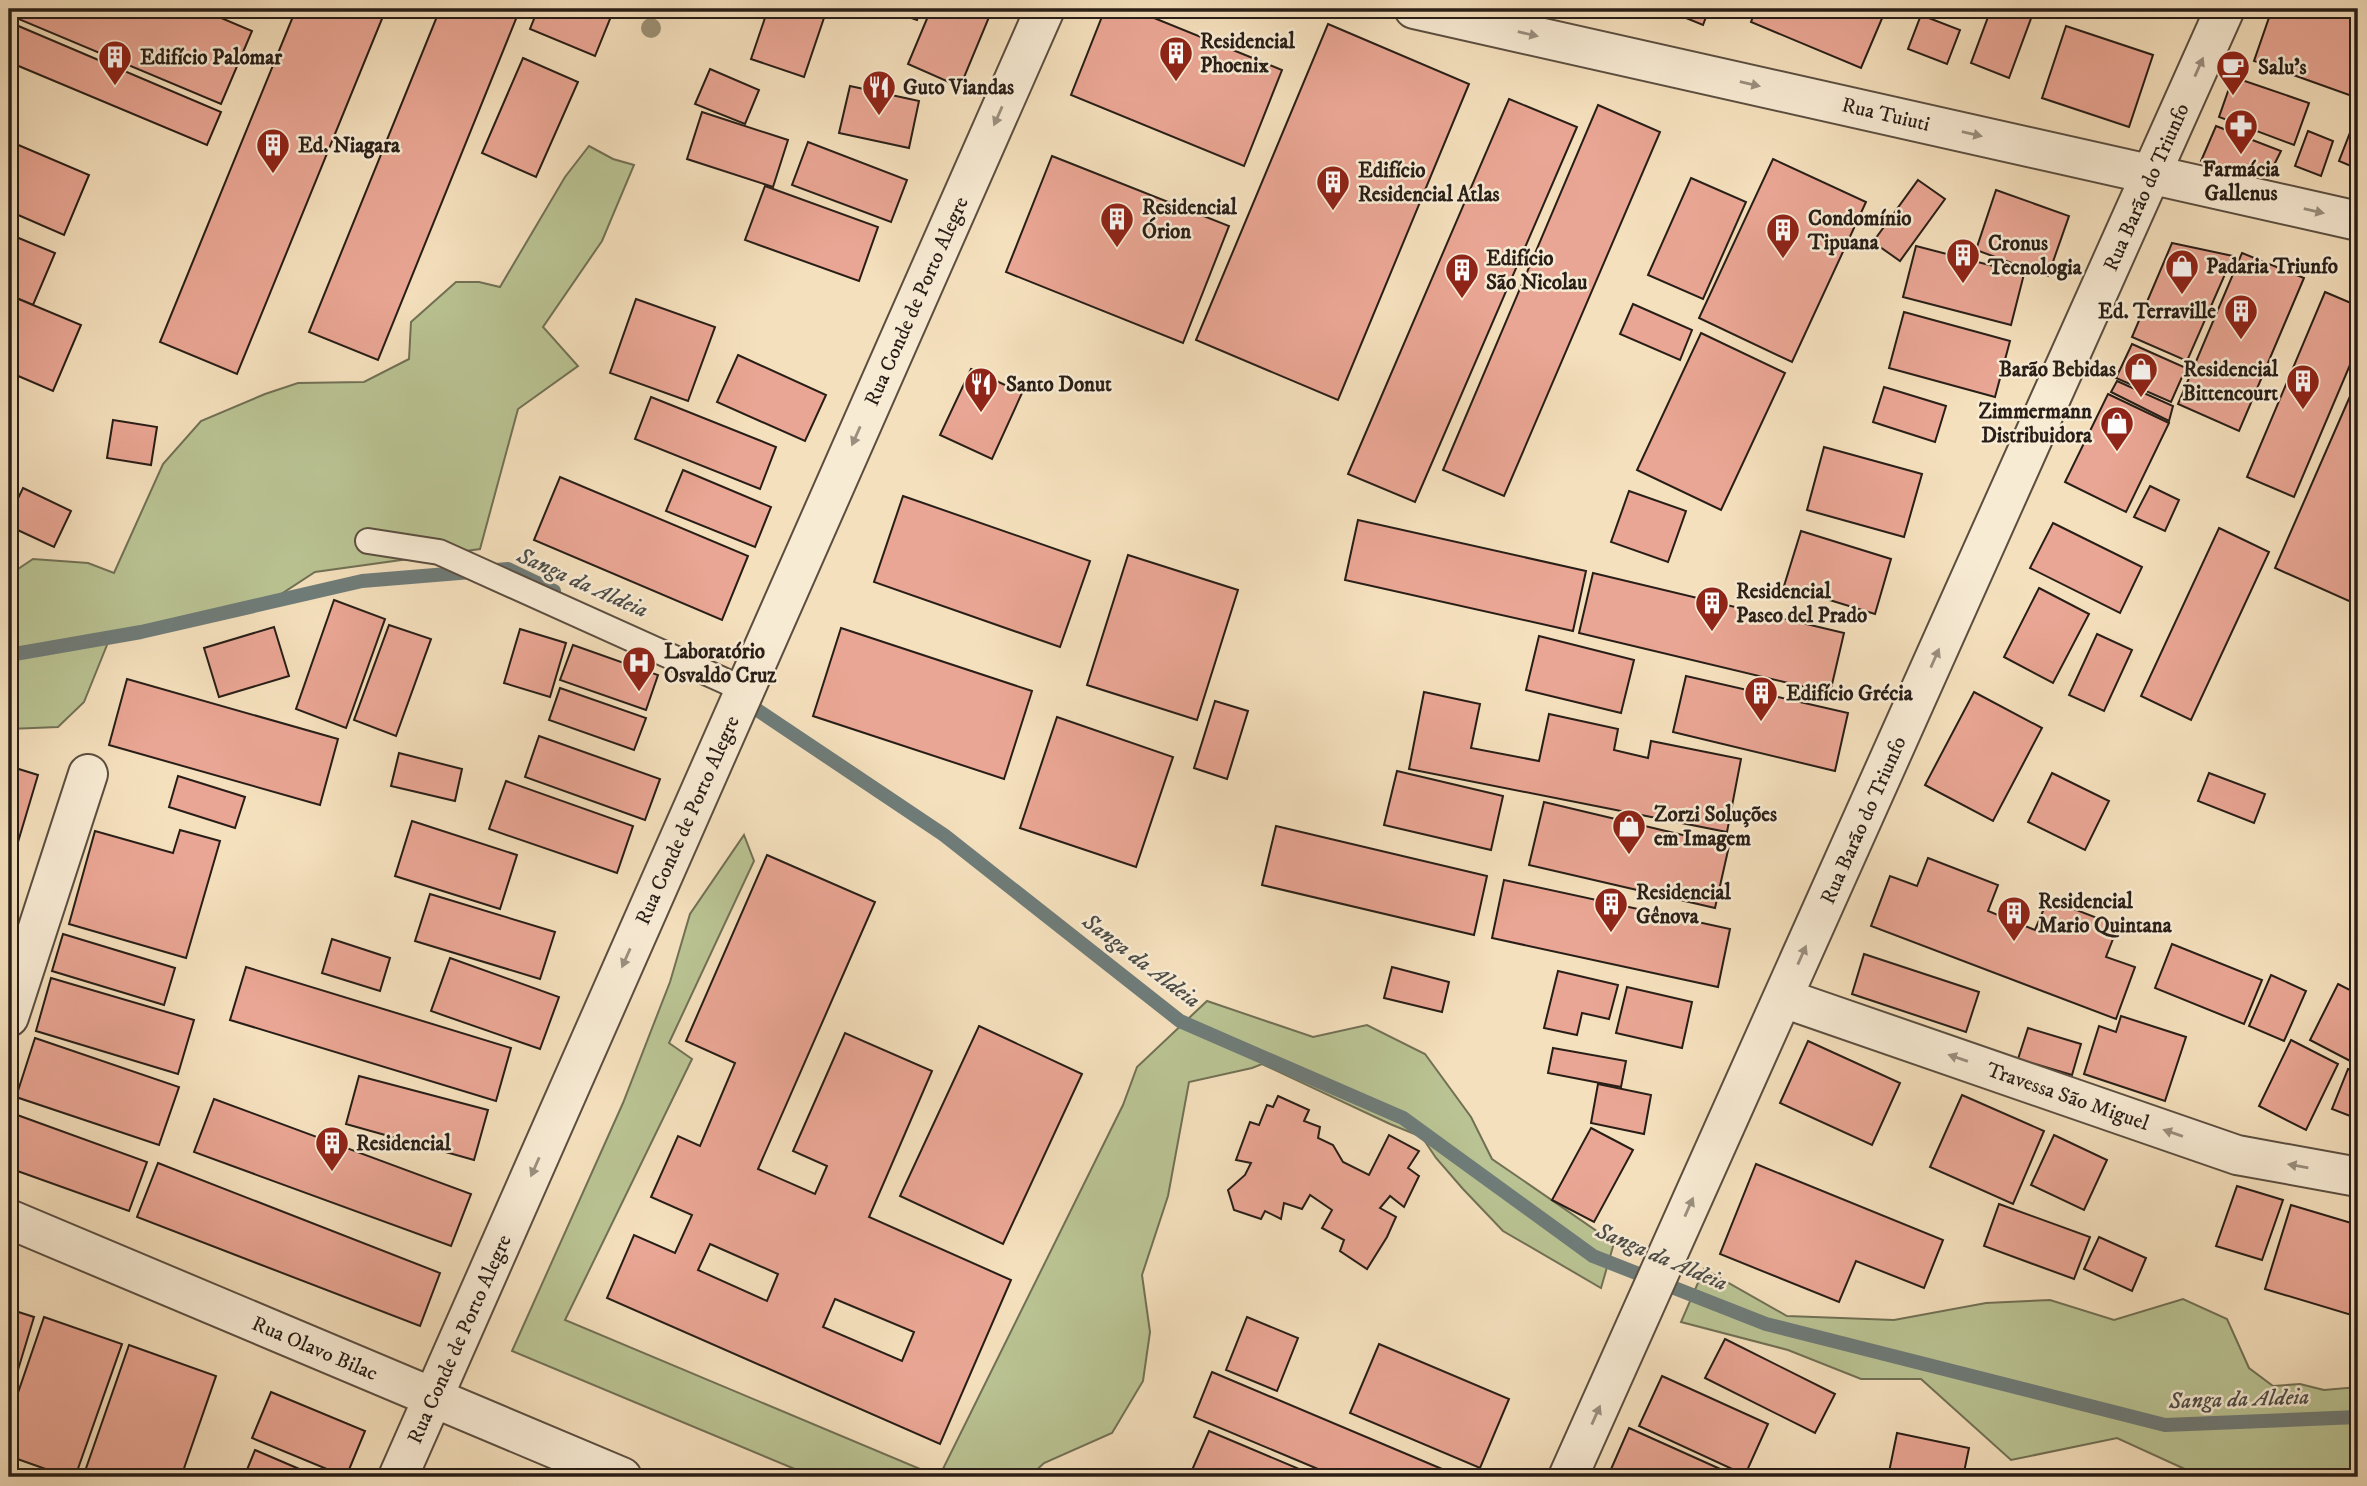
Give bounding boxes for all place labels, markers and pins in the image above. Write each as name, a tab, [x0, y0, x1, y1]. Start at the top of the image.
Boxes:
place label: Residencial Phoenix	[1200, 29, 1295, 79]
building icon: Residencial Phoenix	[1157, 34, 1195, 83]
building icon: Edifício Palomar	[96, 38, 134, 87]
place label: Edifício Palomar	[140, 45, 283, 71]
cafe icon: Salu's	[2214, 48, 2252, 97]
place label: Salu's	[2258, 55, 2306, 81]
restaurant icon: Guto Viandas	[860, 68, 898, 117]
place label: Guto Viandas	[903, 75, 1014, 101]
pharmacy icon: Farmácia Gallenus	[2222, 107, 2260, 156]
building icon: Ed. Niagara	[254, 126, 292, 175]
place label: Ed. Niagara	[298, 133, 401, 159]
place label: Farmácia Gallenus	[2202, 157, 2281, 207]
place label: Edifício Residencial Atlas	[1358, 158, 1500, 208]
building icon: Edifício Residencial Atlas	[1314, 163, 1352, 212]
place label: Residencial Órion	[1142, 195, 1237, 245]
building icon: Residencial Órion	[1098, 200, 1136, 249]
place label: Condomínio Tipuana	[1807, 206, 1912, 256]
building icon: Condomínio Tipuana	[1764, 211, 1802, 260]
place label: Cronus Tecnologia	[1987, 231, 2083, 281]
building icon: Cronus Tecnologia	[1944, 236, 1982, 285]
place label: Edifício São Nicolau	[1486, 246, 1587, 296]
shop icon: Padaria Triunfo	[2163, 247, 2201, 296]
building icon: Edifício São Nicolau	[1443, 251, 1481, 300]
place label: Padaria Triunfo	[2206, 254, 2338, 280]
building icon: Ed. Terraville	[2222, 292, 2260, 341]
place label: Ed. Terraville	[2098, 299, 2216, 325]
shop icon: Barão Bebidas	[2122, 350, 2160, 399]
place label: Barão Bebidas	[1999, 357, 2116, 383]
place label: Residencial Bittencourt	[2182, 357, 2279, 407]
building icon: Residencial Bittencourt	[2284, 362, 2322, 411]
restaurant icon: Santo Donut	[962, 365, 1000, 414]
place label: Santo Donut	[1006, 372, 1112, 398]
place label: Zimmermann Distribuidora	[1978, 399, 2093, 449]
shop icon: Zimmermann Distribuidora	[2098, 404, 2136, 453]
place label: Residencial Paseo del Prado	[1736, 579, 1867, 629]
building icon: Residencial Paseo del Prado	[1693, 584, 1731, 633]
place label: Laboratório Osvaldo Cruz	[664, 639, 777, 689]
hospital icon: Laboratório Osvaldo Cruz	[620, 644, 658, 693]
building icon: Edifício Grécia	[1742, 674, 1780, 723]
place label: Edifício Grécia	[1786, 681, 1914, 707]
place label: Zorzi Soluções em Imagem	[1654, 802, 1777, 852]
shop icon: Zorzi Soluções em Imagem	[1610, 807, 1648, 856]
place label: Residencial Gênova	[1636, 880, 1731, 930]
building icon: Residencial Gênova	[1592, 885, 1630, 934]
place label: Residencial Mario Quintana	[2038, 889, 2173, 939]
building icon: Residencial Mario Quintana	[1995, 894, 2033, 943]
building icon: Residencial	[313, 1124, 351, 1173]
place label: Residencial	[356, 1131, 451, 1157]

